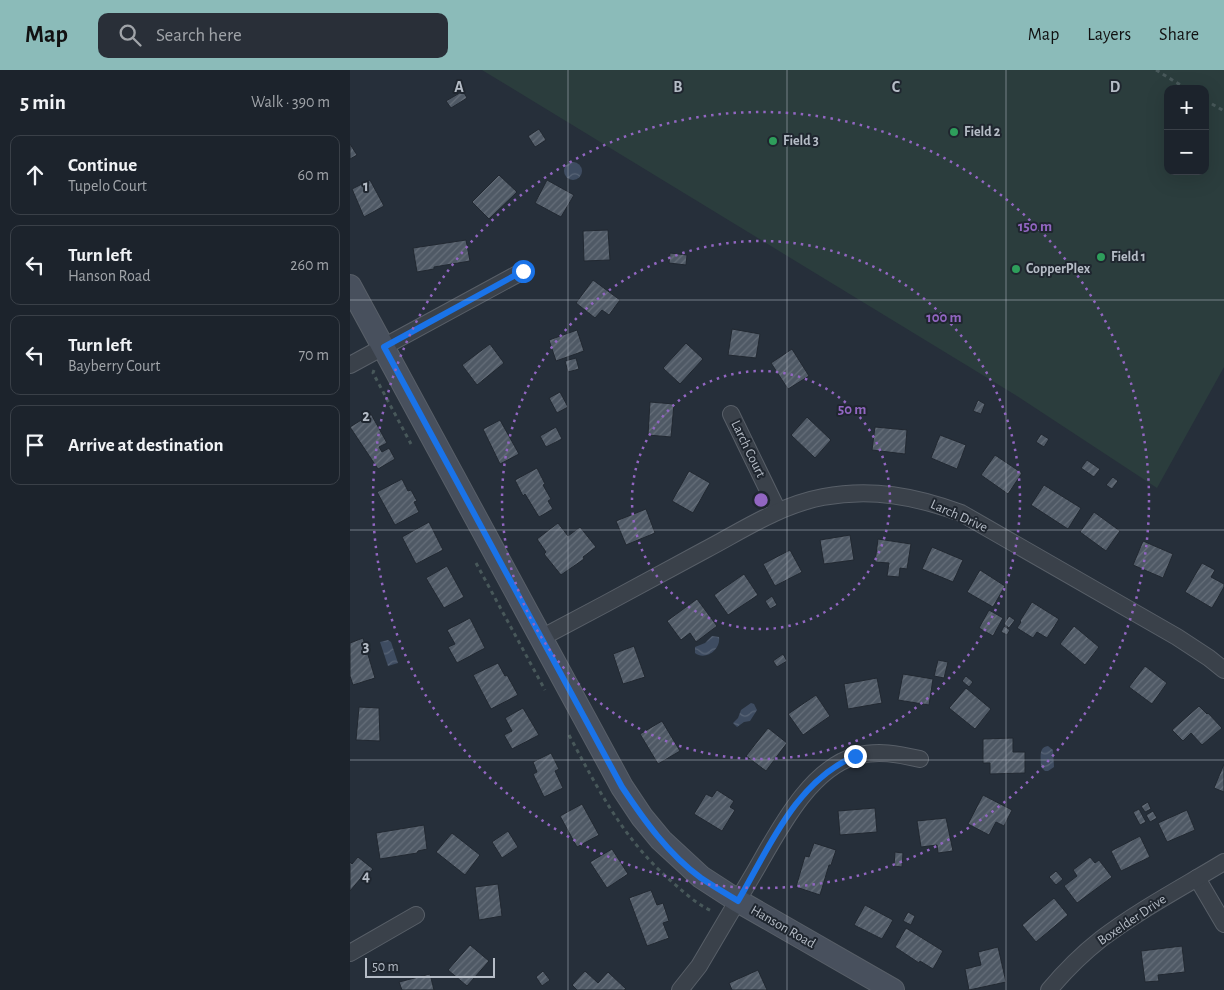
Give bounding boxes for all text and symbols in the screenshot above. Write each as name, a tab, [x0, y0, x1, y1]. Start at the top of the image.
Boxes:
search box	[98, 13, 448, 58]
icon: search	[116, 21, 144, 49]
text: Map	[25, 23, 68, 47]
text: Search here	[156, 26, 242, 45]
text: Map	[1028, 26, 1059, 44]
text: Layers	[1087, 26, 1131, 44]
text: Share	[1159, 26, 1199, 44]
text: A	[454, 79, 464, 95]
text: B	[673, 79, 683, 95]
text: C	[892, 79, 901, 95]
text: D	[1110, 79, 1121, 95]
map controls	[1164, 85, 1209, 175]
button: +	[1164, 85, 1209, 130]
text: 5 min	[20, 92, 66, 113]
text: Walk · 390 m	[251, 94, 330, 110]
place label: Field 2	[964, 125, 1001, 139]
marker: Field 2	[948, 126, 960, 138]
button: −	[1164, 130, 1209, 175]
place label: Field 3	[783, 134, 819, 148]
marker: Field 3	[767, 135, 779, 147]
text: Continue	[68, 156, 137, 175]
icon: ahead	[21, 161, 49, 189]
text: 60 m	[298, 167, 329, 183]
text: Tupelo Court	[68, 178, 147, 194]
text: 1	[363, 178, 369, 194]
text: 150 m	[1018, 219, 1052, 234]
text: Turn left	[68, 246, 132, 265]
place label: Field 1	[1111, 250, 1146, 264]
icon: left	[21, 251, 49, 279]
marker: Field 1	[1095, 251, 1107, 263]
text: 260 m	[290, 257, 329, 273]
route start	[512, 260, 535, 283]
place label: CopperPlex	[1026, 262, 1091, 276]
marker: CopperPlex	[1010, 263, 1022, 275]
text: Hanson Road	[68, 268, 150, 284]
text: 100 m	[926, 310, 962, 325]
text: Turn left	[68, 336, 132, 355]
icon: left	[21, 341, 49, 369]
text: 70 m	[298, 347, 329, 363]
text: Bayberry Court	[68, 358, 160, 374]
text: 50 m	[838, 402, 866, 417]
text: 2	[362, 408, 370, 424]
street label: Larch Court	[728, 418, 768, 480]
icon: arrive	[21, 431, 49, 459]
text: Arrive at destination	[68, 436, 224, 455]
centre of rings	[752, 491, 770, 509]
street label: Larch Drive	[928, 497, 990, 535]
text: 3	[363, 638, 370, 654]
route end	[844, 745, 867, 768]
text: 4	[362, 868, 370, 884]
street label: Boxelder Drive	[1095, 892, 1169, 948]
street label: Hanson Road	[748, 903, 818, 951]
scale bar	[365, 955, 495, 978]
text: 50 m	[372, 960, 399, 974]

